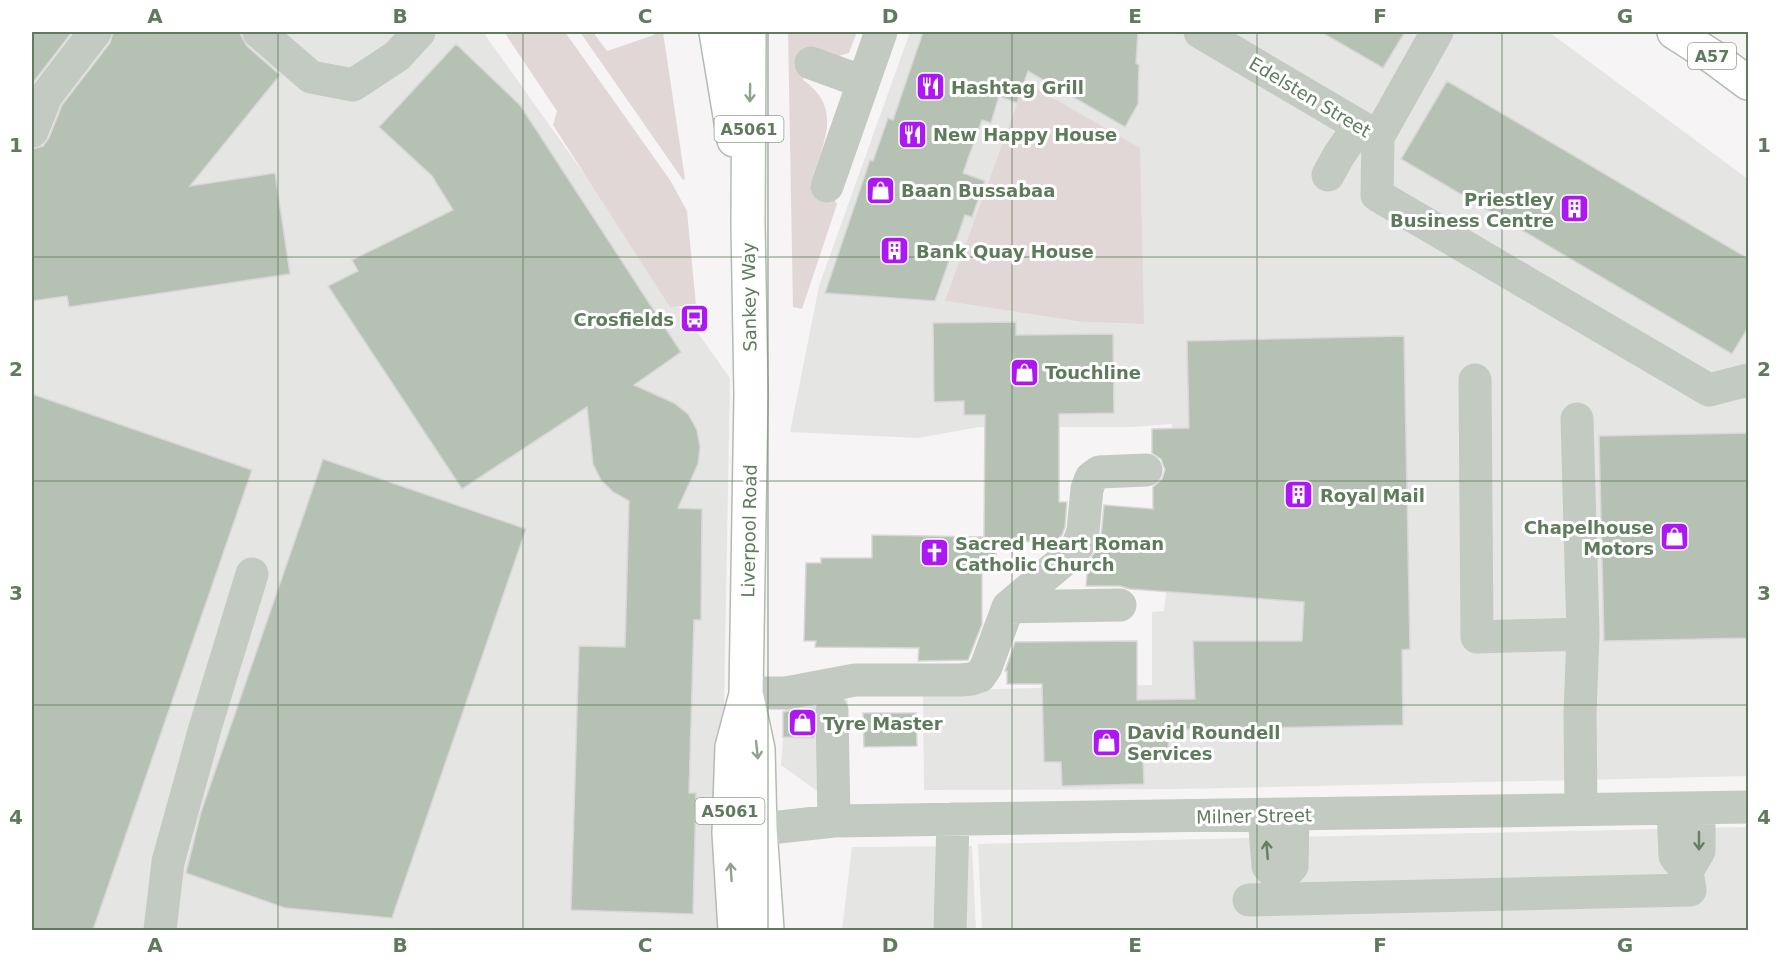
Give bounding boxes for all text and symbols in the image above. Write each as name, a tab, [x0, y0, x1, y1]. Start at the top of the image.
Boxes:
text: A	[147, 4, 163, 28]
text: B	[392, 4, 408, 28]
text: C	[638, 4, 652, 28]
text: D	[882, 4, 898, 28]
text: E	[1128, 4, 1142, 28]
text: F	[1373, 4, 1387, 28]
text: G	[1617, 4, 1633, 28]
road number: A57	[1688, 43, 1736, 69]
street label: Edelsten Street	[1245, 52, 1375, 142]
restaurant icon: Hashtag Grill	[914, 71, 946, 103]
place label: Hashtag Grill	[951, 77, 1084, 98]
one-way arrow	[744, 82, 755, 102]
road number: A5061	[714, 116, 783, 142]
restaurant icon: New Happy House	[896, 118, 928, 150]
place label: New Happy House	[933, 124, 1117, 145]
text: 1	[9, 133, 23, 157]
text: 1	[1757, 133, 1771, 157]
shop icon: Baan Bussabaa	[864, 174, 896, 206]
place label: Baan Bussabaa	[901, 180, 1055, 201]
place label: Priestley Business Centre	[1390, 189, 1554, 231]
building icon: Priestley Business Centre	[1559, 193, 1591, 225]
building icon: Bank Quay House	[879, 235, 911, 267]
place label: Bank Quay House	[916, 241, 1094, 262]
street label: Sankey Way	[738, 242, 760, 352]
bus stop icon: Crosfields	[679, 303, 711, 335]
place label: Crosfields	[574, 309, 674, 330]
shop icon: Touchline	[1008, 356, 1040, 388]
text: 2	[9, 357, 23, 381]
text: 2	[1757, 357, 1771, 381]
place label: Touchline	[1045, 362, 1141, 383]
street label: Liverpool Road	[737, 464, 761, 598]
building icon: Royal Mail	[1283, 479, 1315, 511]
place label: Royal Mail	[1320, 485, 1425, 506]
place label: Chapelhouse Motors	[1524, 517, 1654, 559]
shop icon: Chapelhouse Motors	[1659, 521, 1691, 553]
place label: Sacred Heart Roman Catholic Church	[955, 533, 1164, 575]
church icon: Sacred Heart Roman Catholic Church	[918, 537, 950, 569]
text: 3	[9, 581, 23, 605]
text: 3	[1757, 581, 1771, 605]
shop icon: Tyre Master	[786, 707, 818, 739]
place label: Tyre Master	[823, 713, 943, 734]
place label: David Roundell Services	[1127, 722, 1280, 764]
shop icon: David Roundell Services	[1090, 726, 1122, 758]
one-way arrow	[752, 740, 763, 760]
road number: A5061	[696, 798, 764, 824]
street label: Milner Street	[1196, 804, 1312, 828]
text: 4	[9, 805, 23, 829]
text: 4	[1757, 805, 1771, 829]
one-way arrow	[1693, 830, 1705, 850]
one-way arrow	[1261, 840, 1272, 860]
one-way arrow	[726, 863, 737, 883]
text: A	[147, 933, 163, 957]
text: B	[392, 933, 408, 957]
text: C	[638, 933, 652, 957]
text: D	[882, 933, 898, 957]
text: E	[1128, 933, 1142, 957]
text: F	[1373, 933, 1387, 957]
text: G	[1617, 933, 1633, 957]

